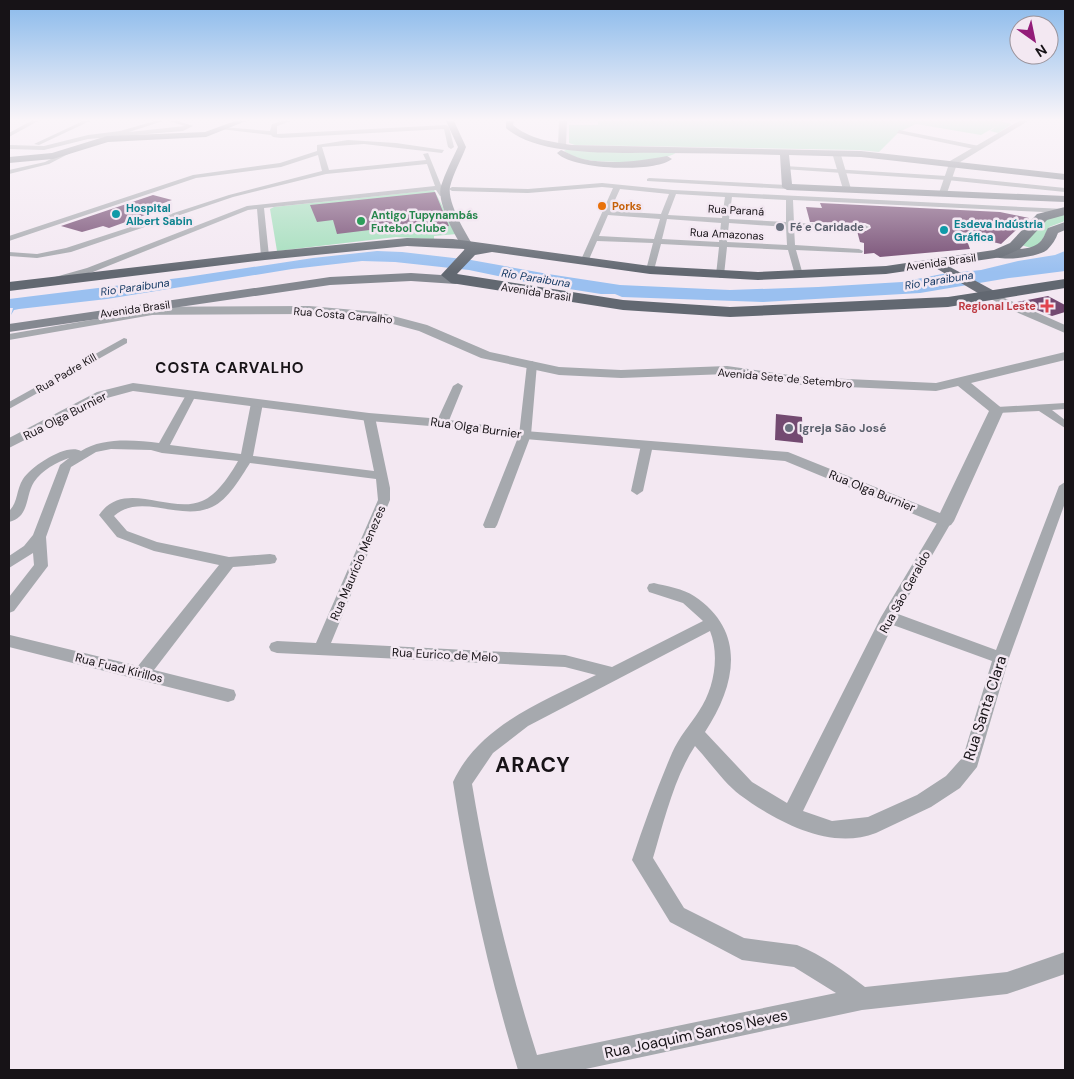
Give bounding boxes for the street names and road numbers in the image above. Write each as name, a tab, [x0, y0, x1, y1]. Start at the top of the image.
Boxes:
street label: Rua Paraná	[708, 202, 764, 218]
street label: Rua Amazonas	[690, 225, 764, 243]
street label: Avenida Brasil	[905, 250, 977, 274]
street label: Avenida Brasil	[500, 280, 572, 304]
street label: Avenida Brasil	[99, 297, 171, 321]
street label: Rua Costa Carvalho	[293, 304, 393, 326]
street label: Rua Padre Kill	[33, 350, 99, 396]
street label: Avenida Sete de Setembro	[717, 365, 853, 391]
street label: Rua Olga Burnier	[21, 388, 110, 444]
street label: Rua Olga Burnier	[429, 414, 523, 442]
street label: Rua Olga Burnier	[826, 466, 918, 516]
street label: Rua Maurício Menezes	[327, 503, 389, 623]
street label: Rua São Geraldo	[876, 548, 934, 636]
street label: Rua Eurico de Melo	[392, 644, 498, 666]
street label: Rua Fuad Kirillos	[73, 649, 165, 687]
street label: Rua Santa Clara	[959, 653, 1011, 763]
street label: Rua Joaquim Santos Neves	[603, 1005, 789, 1063]

